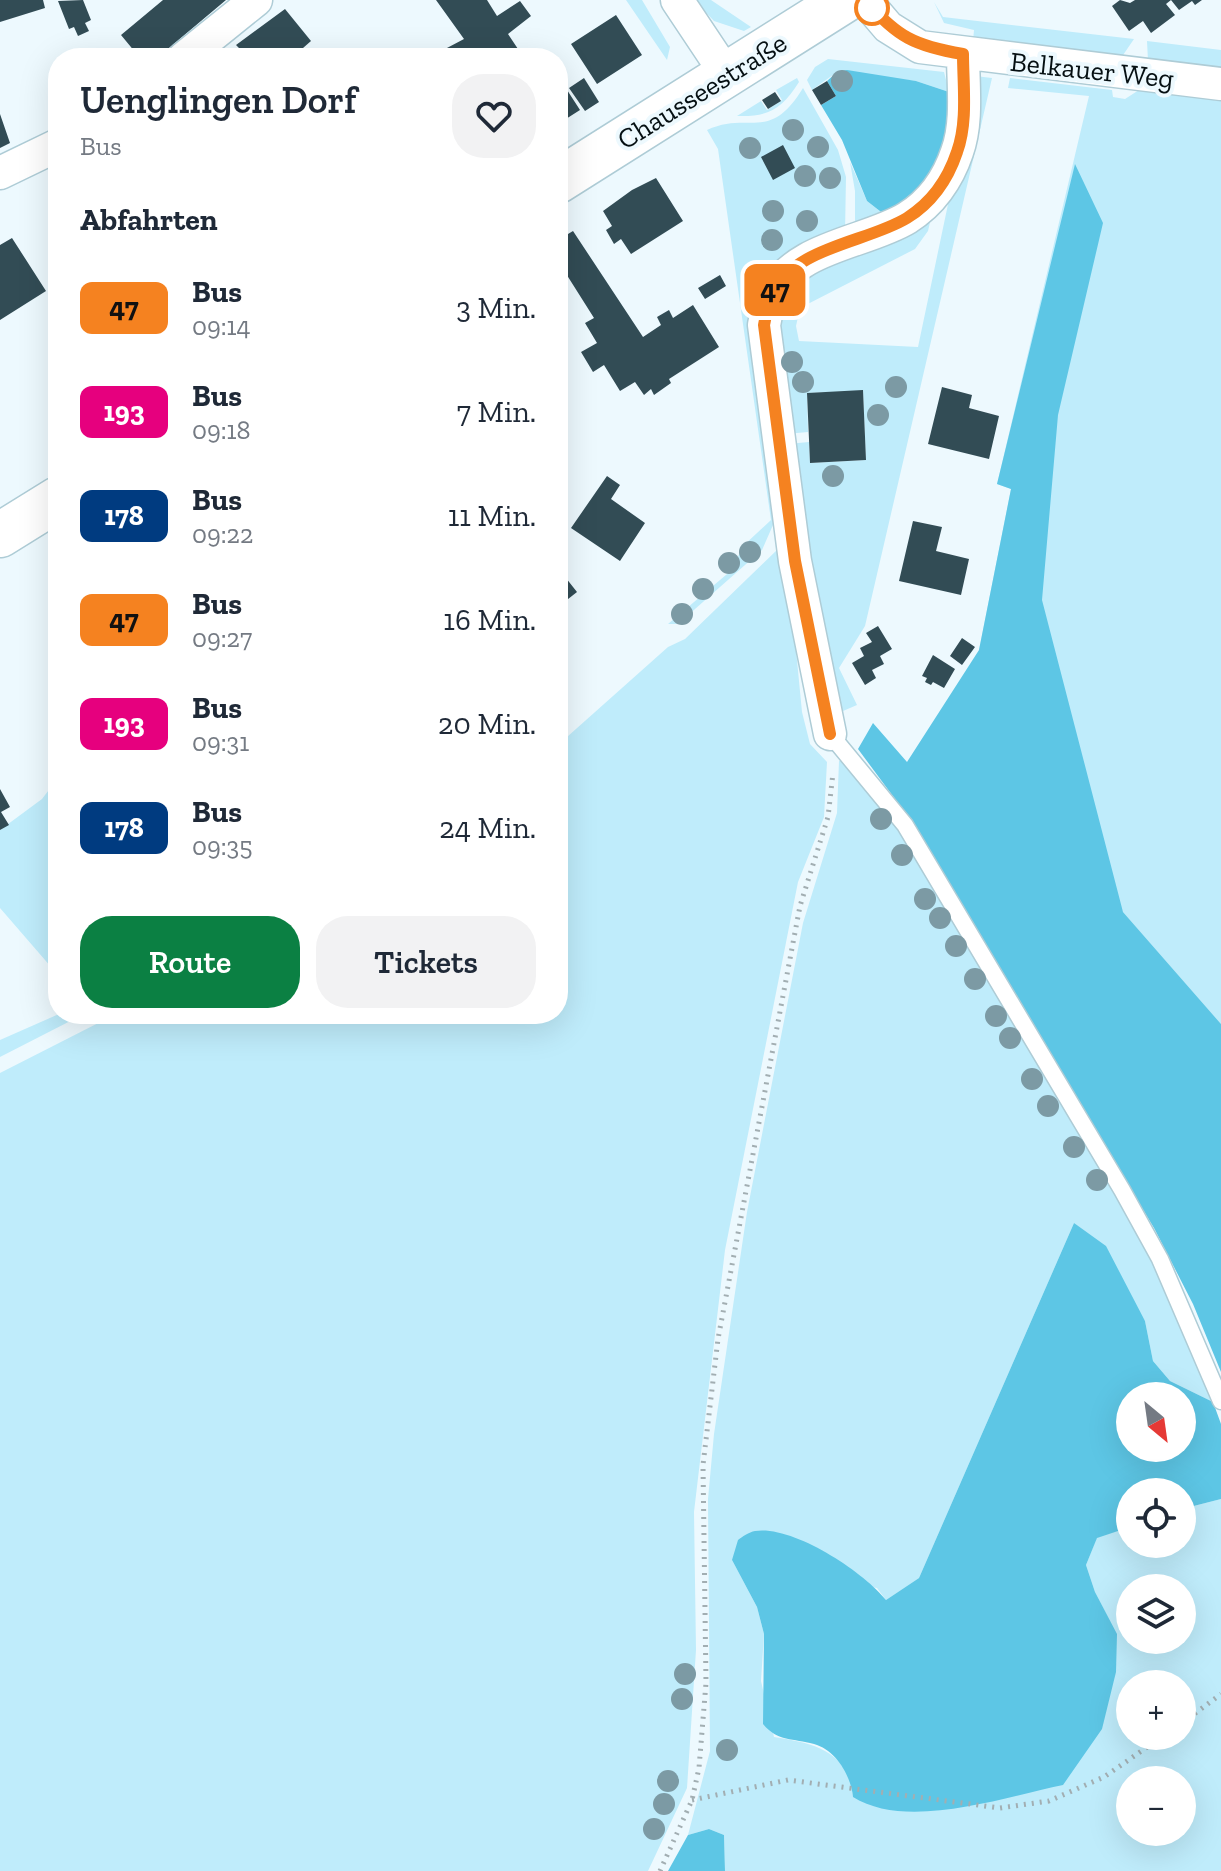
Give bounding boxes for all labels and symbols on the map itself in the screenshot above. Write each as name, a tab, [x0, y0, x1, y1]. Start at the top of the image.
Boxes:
unlabelled marker	[855, 0, 889, 25]
street label: Chausseestraße	[611, 26, 793, 156]
street label: Belkauer Weg	[1008, 45, 1176, 95]
line badge: 47	[739, 264, 811, 316]
north arrow	[1116, 1382, 1196, 1462]

